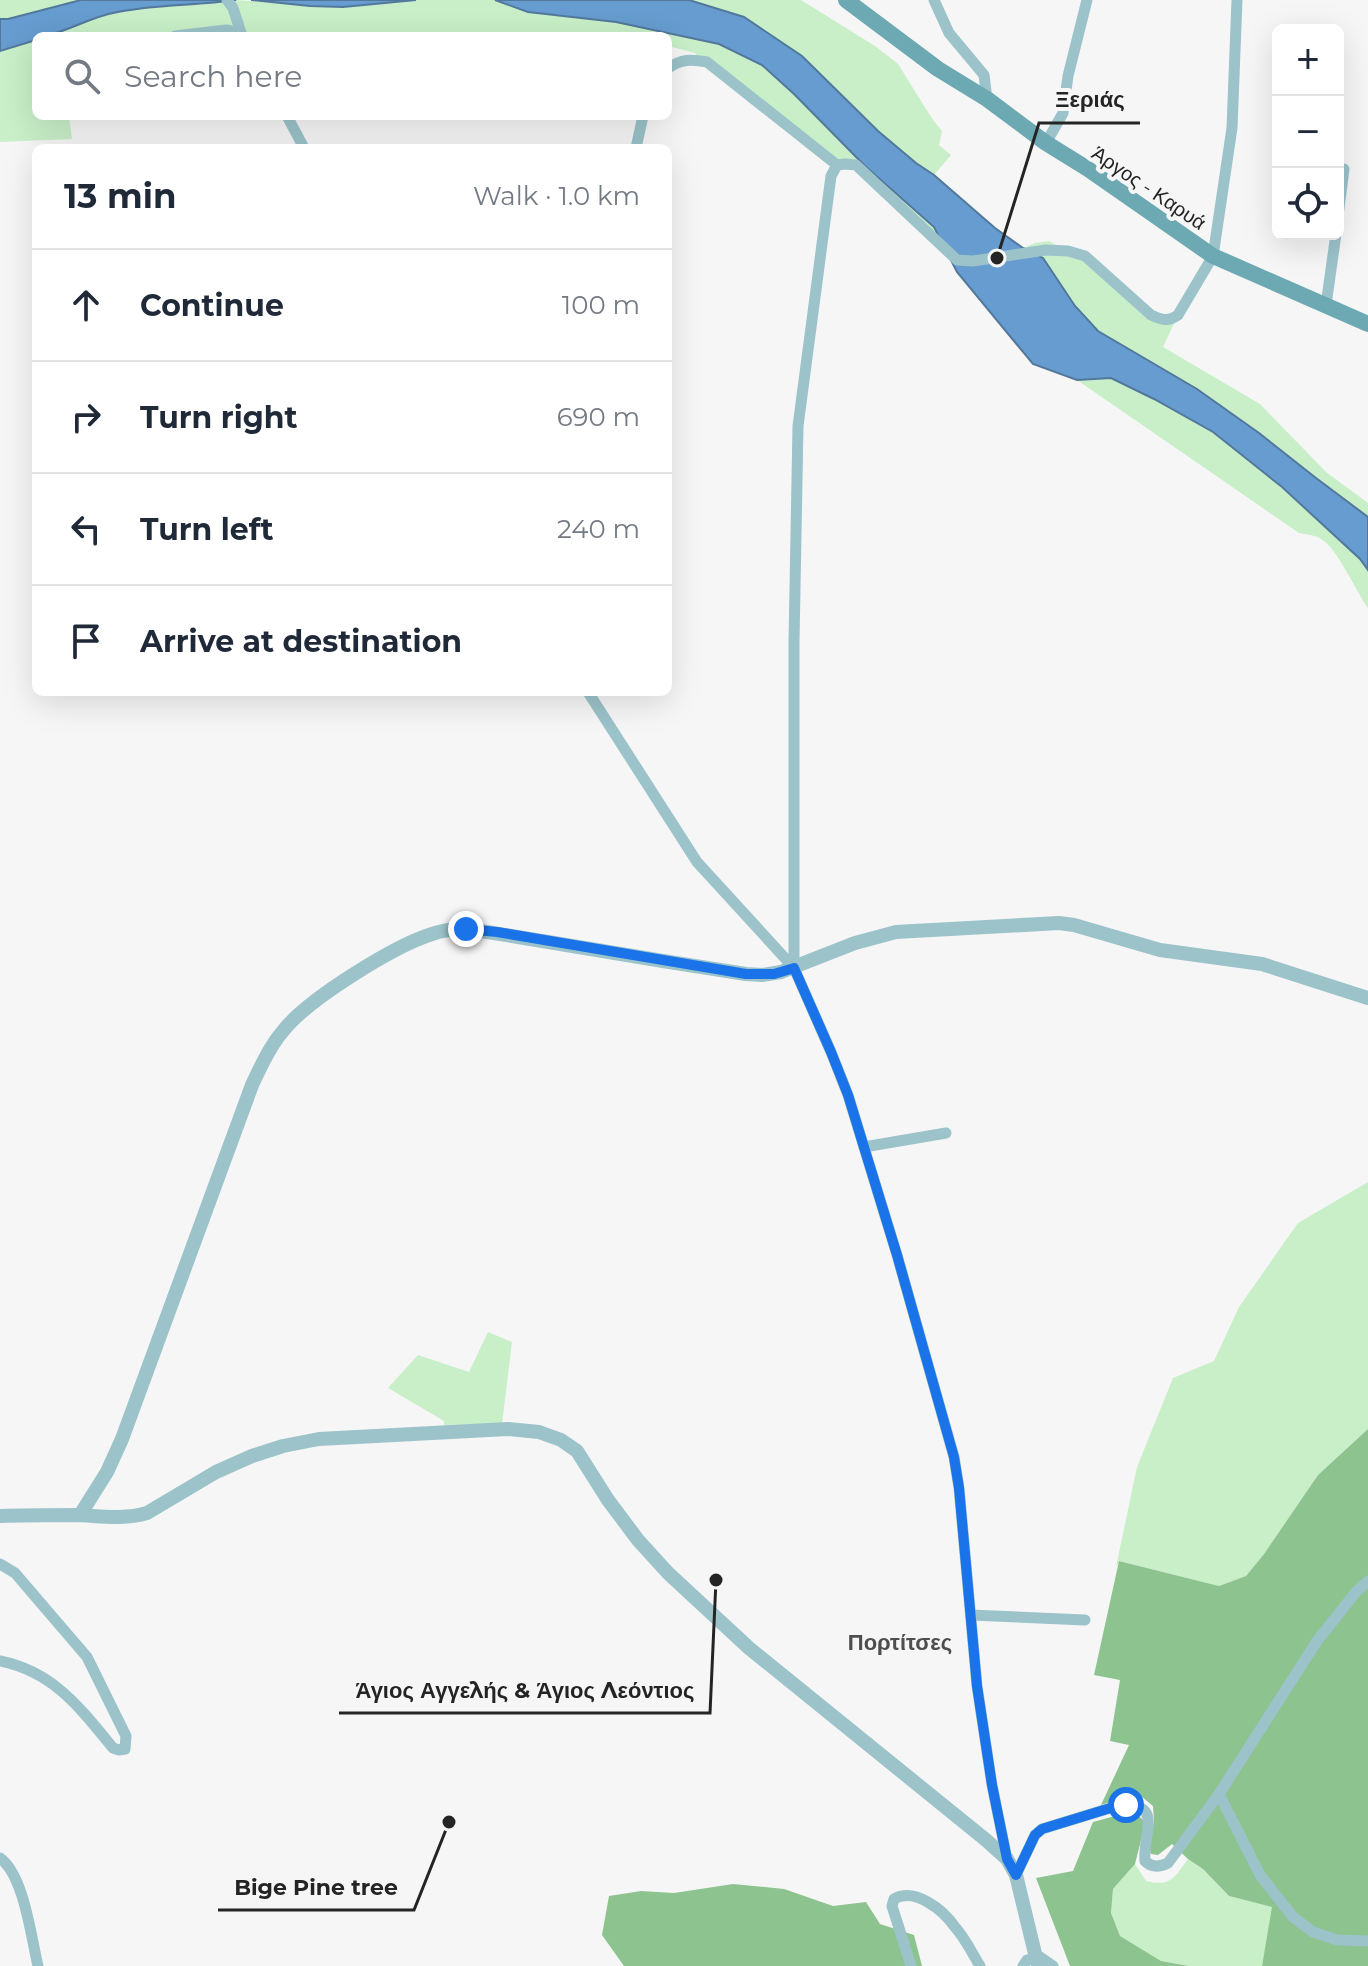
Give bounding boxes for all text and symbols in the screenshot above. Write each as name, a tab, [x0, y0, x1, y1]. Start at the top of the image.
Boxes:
map controls	[1272, 24, 1344, 240]
button: +	[1272, 24, 1344, 96]
search box	[32, 32, 672, 120]
icon: search	[60, 54, 104, 98]
text: Search here	[124, 58, 302, 95]
callout: Ξεριάς	[1039, 77, 1140, 123]
text: Ξεριάς	[1055, 86, 1125, 113]
button: −	[1272, 96, 1344, 168]
street label: Άργος - Καρυά	[1088, 141, 1210, 235]
button: locate	[1272, 168, 1344, 240]
text: 13 min	[64, 175, 176, 217]
text: Walk · 1.0 km	[473, 180, 640, 212]
icon: ahead	[64, 283, 108, 327]
text: Continue	[140, 287, 284, 324]
text: 100 m	[562, 289, 640, 321]
icon: right	[64, 395, 108, 439]
text: Turn right	[140, 399, 297, 436]
text: 690 m	[557, 401, 640, 433]
icon: left	[64, 507, 108, 551]
text: Turn left	[140, 511, 273, 548]
text: 240 m	[557, 513, 640, 545]
icon: arrive	[64, 619, 108, 663]
text: Arrive at destination	[140, 623, 462, 660]
route end	[448, 911, 484, 947]
district label: Πορτίτσες	[848, 1629, 952, 1656]
callout: Άγιος Αγγελής & Άγιος Λεόντιος	[339, 1667, 710, 1713]
text: Άγιος Αγγελής & Άγιος Λεόντιος	[356, 1677, 694, 1704]
route start	[1108, 1787, 1144, 1823]
callout: Bige Pine tree	[218, 1864, 414, 1910]
text: Bige Pine tree	[234, 1874, 398, 1901]

